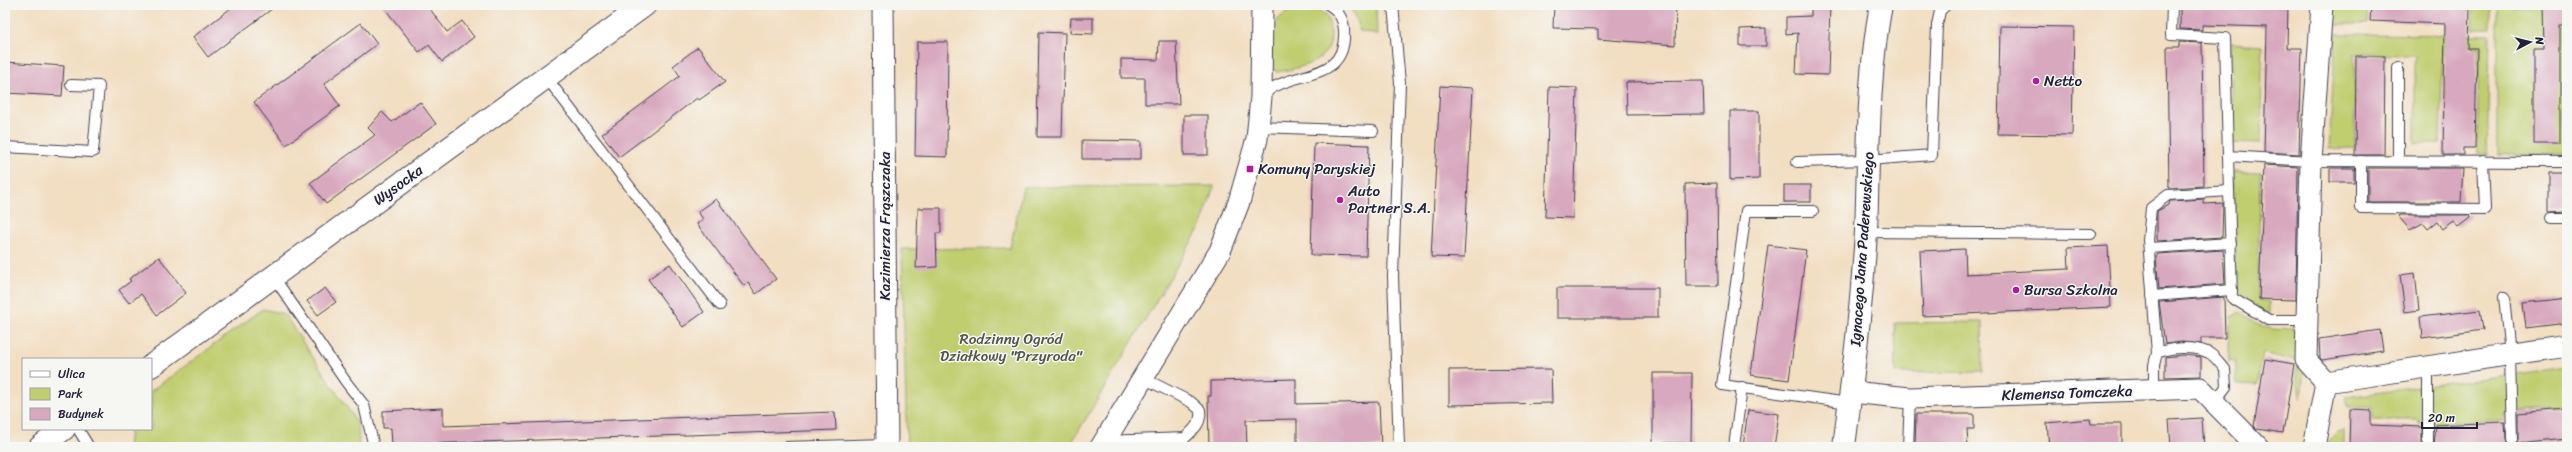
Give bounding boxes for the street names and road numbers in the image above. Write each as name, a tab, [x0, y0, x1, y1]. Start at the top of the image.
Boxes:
street label: Kazimierza Frąszczaka	[872, 151, 898, 300]
street label: Ignacego Jana Paderewskiego	[1842, 151, 1882, 348]
street label: Wysocka	[367, 158, 429, 212]
street label: Klemensa Tomczeka	[2001, 378, 2133, 408]

